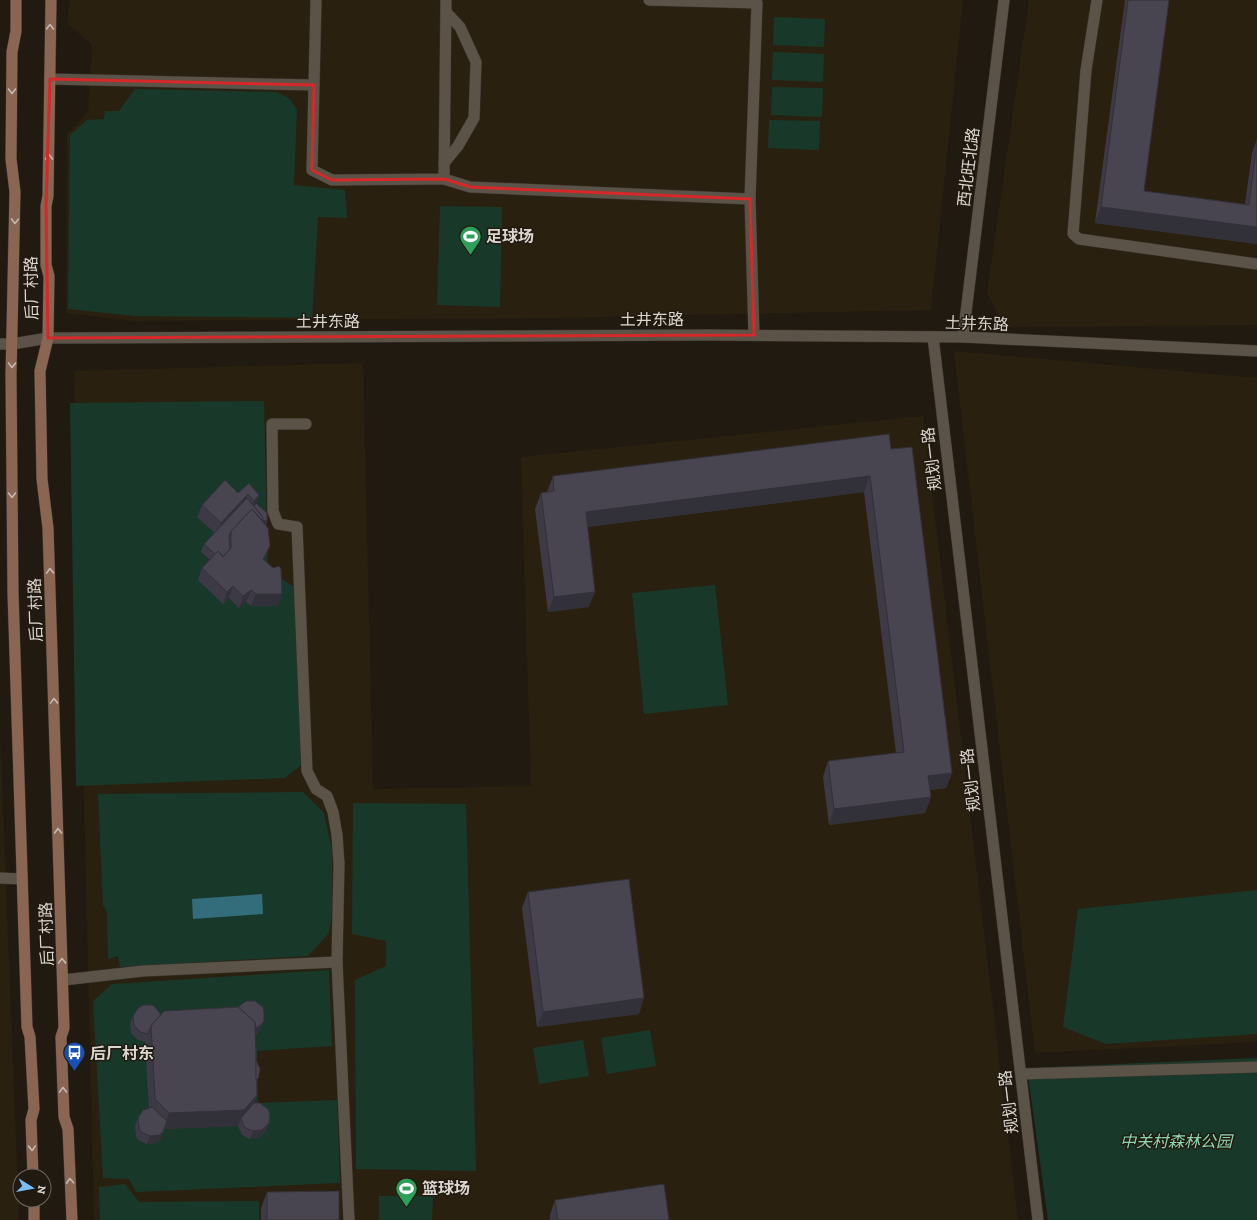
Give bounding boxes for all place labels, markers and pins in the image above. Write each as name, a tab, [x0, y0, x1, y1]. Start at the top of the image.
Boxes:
sports icon: 足球场	[457, 223, 483, 256]
place label: 足球场	[486, 227, 534, 246]
bus stop icon: 后厂村东	[62, 1040, 88, 1073]
place label: 后厂村东	[90, 1044, 154, 1063]
sports icon: 篮球场	[393, 1175, 419, 1208]
place label: 篮球场	[422, 1179, 470, 1198]

